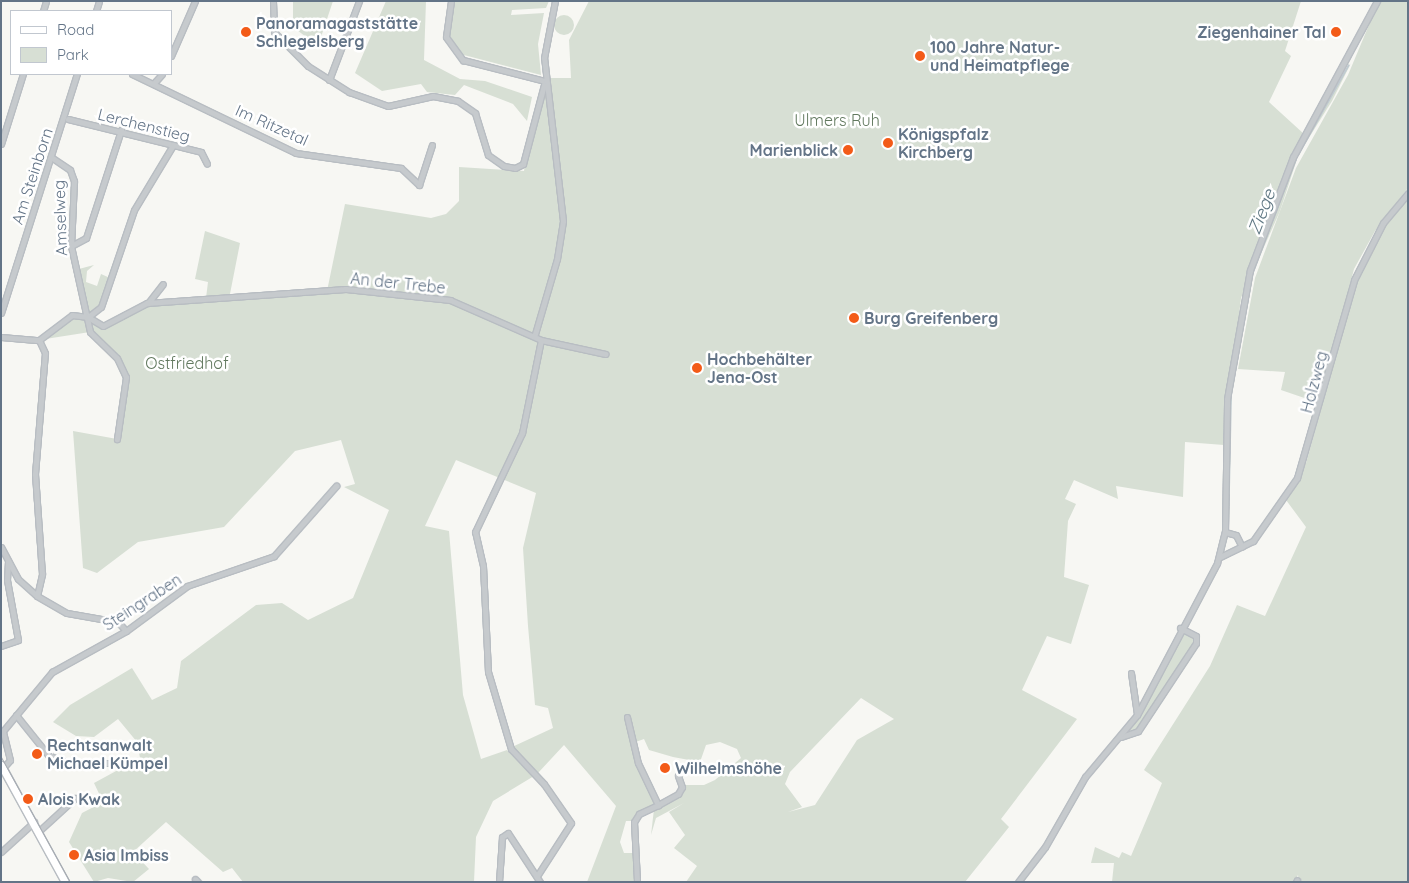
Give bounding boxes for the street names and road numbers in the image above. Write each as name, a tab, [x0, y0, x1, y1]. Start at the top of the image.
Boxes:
street label: Im Ritzetal	[233, 100, 311, 150]
street label: Lerchenstieg	[96, 104, 192, 146]
street label: Am Steinborn	[7, 125, 57, 227]
street label: Amselweg	[49, 180, 71, 256]
street label: An der Trebe	[349, 268, 447, 298]
street label: Holzweg	[1297, 349, 1331, 415]
street label: Steingraben	[99, 570, 185, 634]

